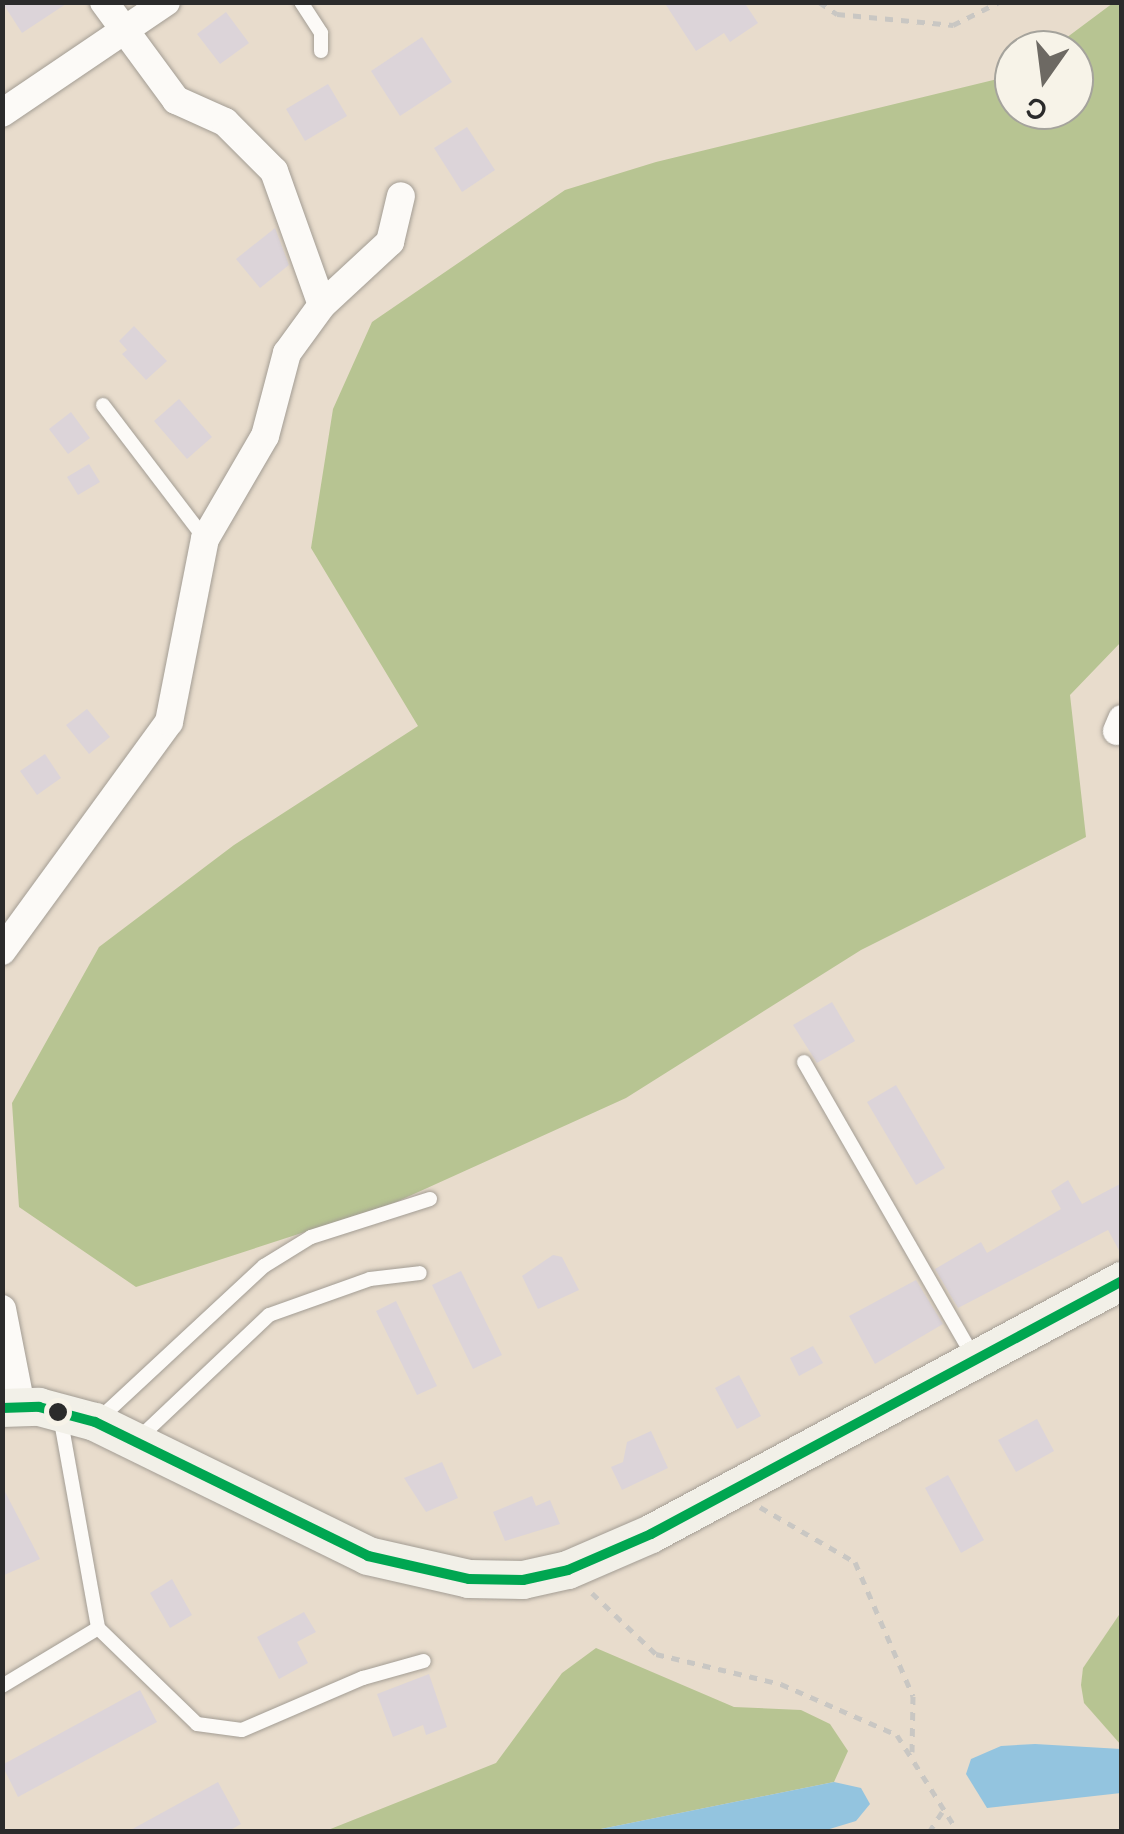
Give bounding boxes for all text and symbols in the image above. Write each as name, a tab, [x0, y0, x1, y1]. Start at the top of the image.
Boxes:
north arrow	[994, 30, 1094, 130]
text: С	[1024, 89, 1051, 126]
unlabelled marker	[48, 1402, 68, 1422]

